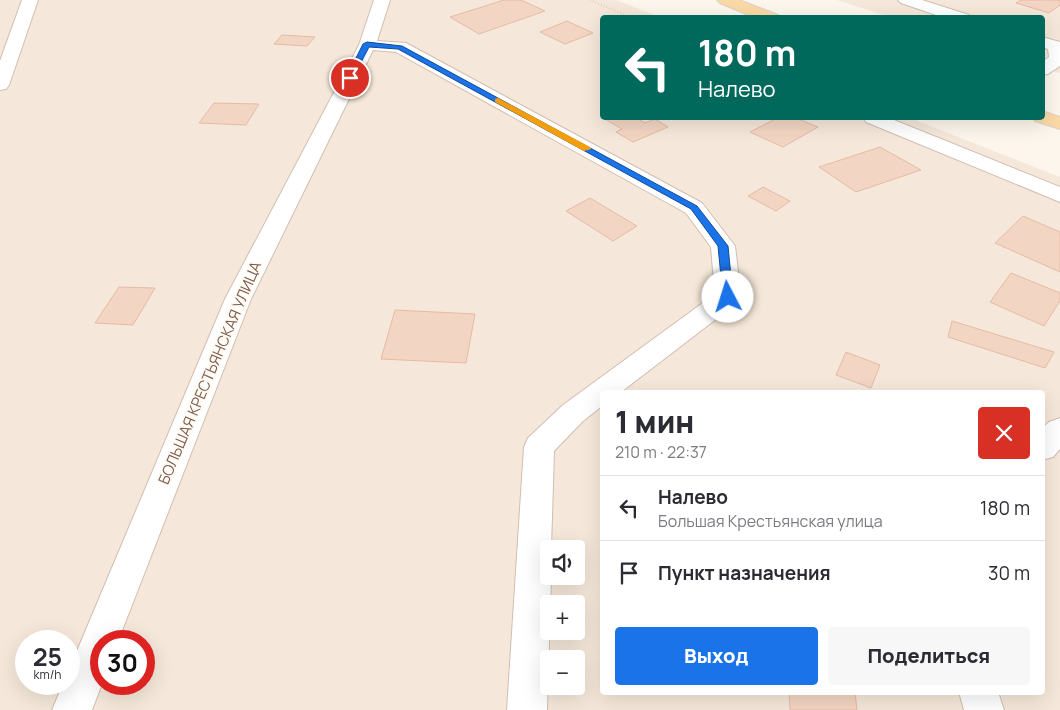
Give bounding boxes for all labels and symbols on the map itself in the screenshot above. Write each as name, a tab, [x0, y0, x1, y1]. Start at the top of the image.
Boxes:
pin	[329, 57, 371, 99]
street label: БОЛЬШАЯ КРЕСТЬЯНСКАЯ УЛИЦА	[153, 258, 266, 488]
position arrow	[701, 270, 753, 322]
speed limit sign: 30	[90, 630, 155, 695]

